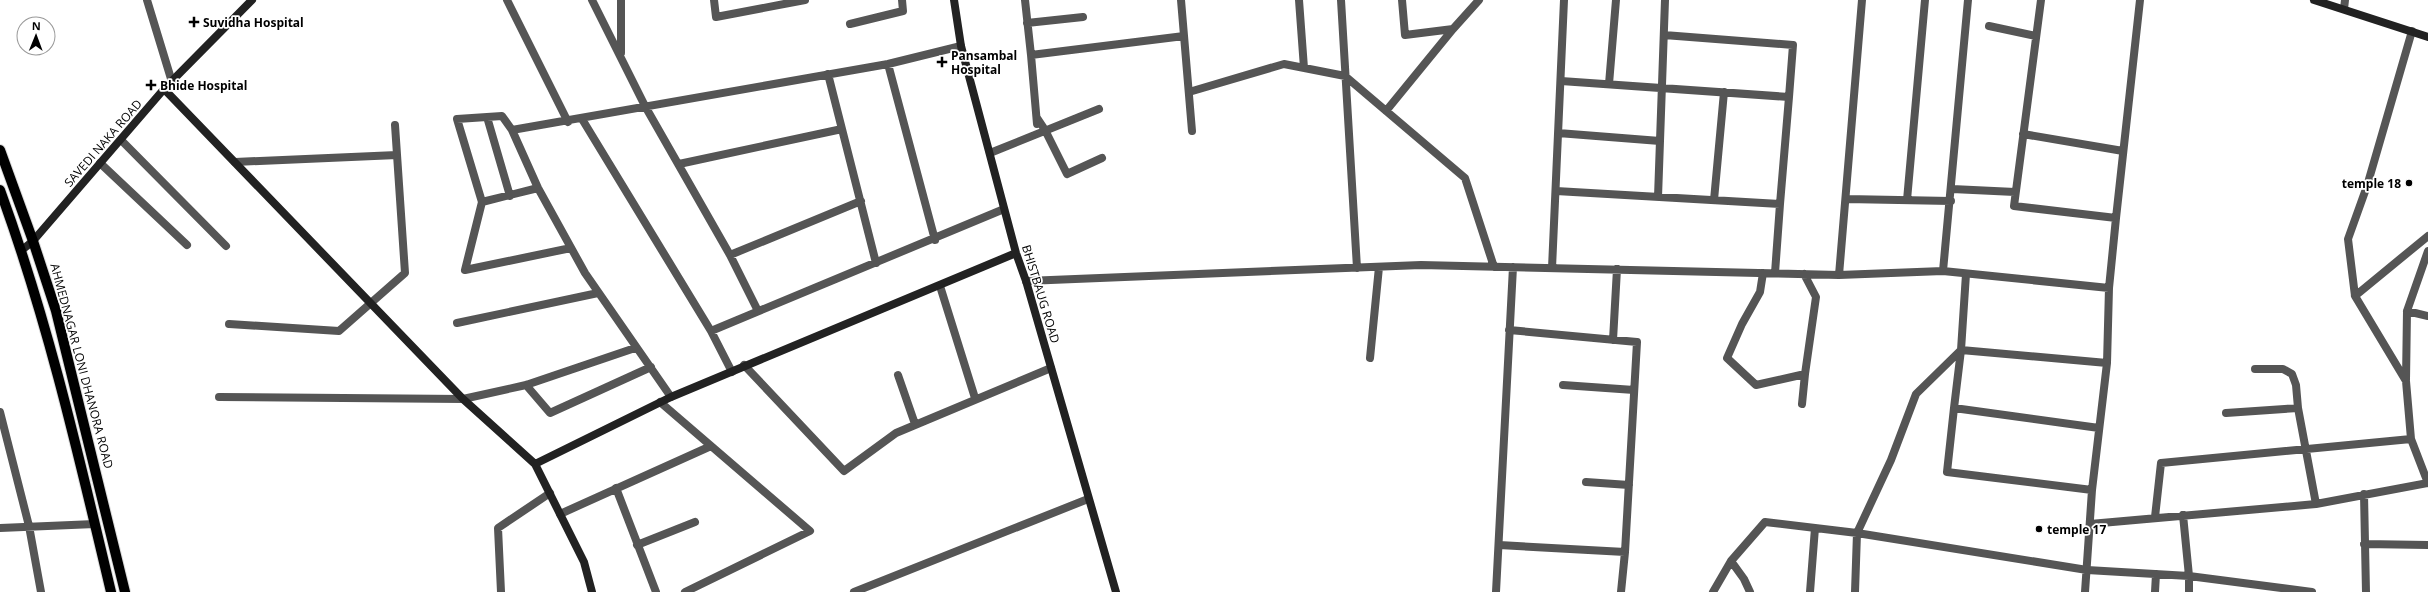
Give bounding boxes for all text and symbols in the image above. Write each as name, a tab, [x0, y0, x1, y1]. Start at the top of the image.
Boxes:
place label: Suvidha Hospital	[203, 14, 304, 31]
north arrow	[16, 16, 56, 56]
marker: Suvidha Hospital	[188, 16, 200, 28]
text: N	[32, 18, 41, 33]
place label: Pansambal Hospital	[951, 47, 1017, 78]
marker: Pansambal Hospital	[936, 56, 948, 68]
place label: Bhide Hospital	[160, 77, 247, 94]
marker: Bhide Hospital	[145, 79, 157, 91]
street label: SAVEDI NAKA ROAD	[60, 96, 146, 190]
place label: temple 18	[2342, 175, 2401, 192]
marker: temple 18	[2404, 178, 2414, 188]
street label: BHISTBAUG ROAD	[1018, 243, 1064, 345]
street label: AHMEDNAGAR LONI DHANORA ROAD	[46, 261, 118, 471]
place label: temple 17	[2047, 521, 2106, 538]
marker: temple 17	[2034, 524, 2044, 534]

